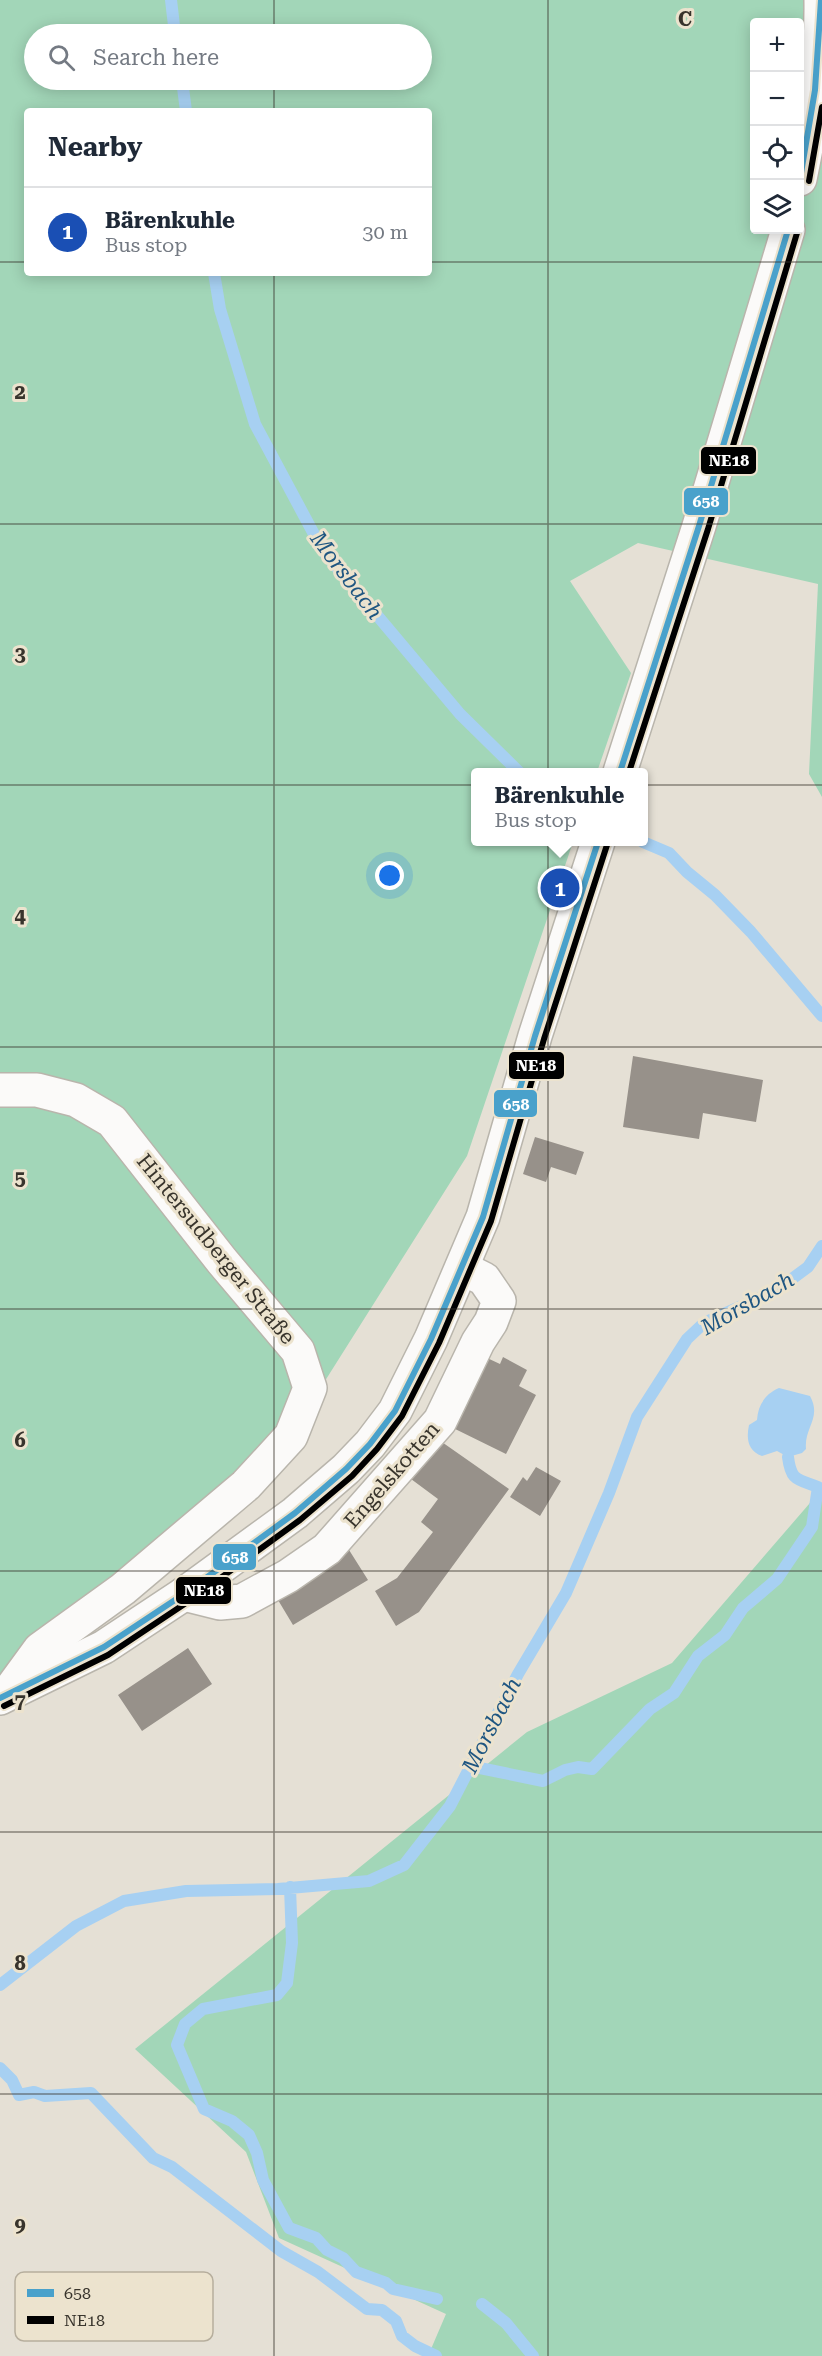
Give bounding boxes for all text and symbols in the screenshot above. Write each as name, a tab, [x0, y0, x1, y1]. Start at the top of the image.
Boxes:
text: C	[678, 7, 692, 31]
map controls	[750, 18, 804, 234]
button: +	[750, 18, 804, 72]
search box	[24, 24, 432, 90]
icon: search	[45, 41, 78, 74]
text: Search here	[93, 45, 219, 70]
button: −	[750, 72, 804, 126]
button: locate	[750, 126, 804, 180]
text: Nearby	[48, 132, 142, 162]
button: layers	[750, 180, 804, 234]
text: Bärenkuhle	[105, 208, 235, 233]
text: 1	[62, 220, 73, 244]
text: 30 m	[362, 220, 408, 244]
text: Bus stop	[105, 233, 187, 257]
text: 2	[14, 380, 26, 404]
line badge: NE18	[700, 446, 757, 475]
text: NE18	[709, 451, 749, 470]
line badge: 658	[683, 487, 729, 516]
text: 658	[693, 492, 719, 511]
water label: Morsbach	[305, 526, 388, 624]
text: 3	[14, 642, 26, 666]
popup	[471, 768, 648, 846]
text: Bärenkuhle	[494, 783, 625, 808]
text: Bus stop	[494, 808, 577, 832]
your location	[375, 861, 404, 890]
pin: 1	[540, 866, 580, 910]
text: 4	[14, 904, 26, 928]
line badge: NE18	[508, 1051, 565, 1080]
text: NE18	[516, 1056, 556, 1075]
line badge: 658	[493, 1089, 538, 1118]
text: 658	[503, 1095, 529, 1114]
street label: Hintersudberger Straße	[132, 1149, 300, 1349]
text: 5	[14, 1166, 26, 1190]
water label: Morsbach	[695, 1267, 798, 1341]
street label: Engelskotten	[339, 1417, 445, 1533]
text: 6	[14, 1428, 26, 1452]
line badge: 658	[212, 1543, 257, 1571]
text: 658	[222, 1548, 248, 1567]
line badge: NE18	[175, 1576, 232, 1605]
text: NE18	[184, 1581, 224, 1600]
water label: Morsbach	[456, 1673, 526, 1778]
text: 7	[14, 1689, 26, 1713]
text: 8	[14, 1951, 26, 1975]
text: 9	[14, 2213, 26, 2237]
legend	[15, 2272, 213, 2341]
text: 658	[64, 2284, 91, 2303]
text: NE18	[64, 2311, 105, 2330]

